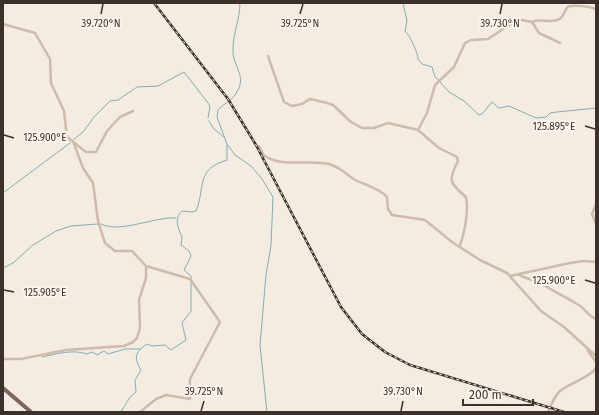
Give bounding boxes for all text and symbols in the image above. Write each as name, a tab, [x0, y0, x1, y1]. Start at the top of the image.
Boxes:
text: 39.720°N	[81, 18, 121, 30]
text: 39.725°N	[281, 18, 319, 30]
text: 39.730°N	[480, 18, 520, 30]
text: 125.895°E	[533, 121, 575, 133]
text: 125.900°E	[23, 132, 67, 144]
text: 125.900°E	[532, 275, 576, 287]
text: 125.905°E	[24, 287, 66, 299]
scale bar	[463, 381, 533, 407]
text: 39.725°N	[185, 386, 223, 398]
text: 39.730°N	[383, 386, 423, 398]
text: 200 m	[469, 388, 502, 402]

